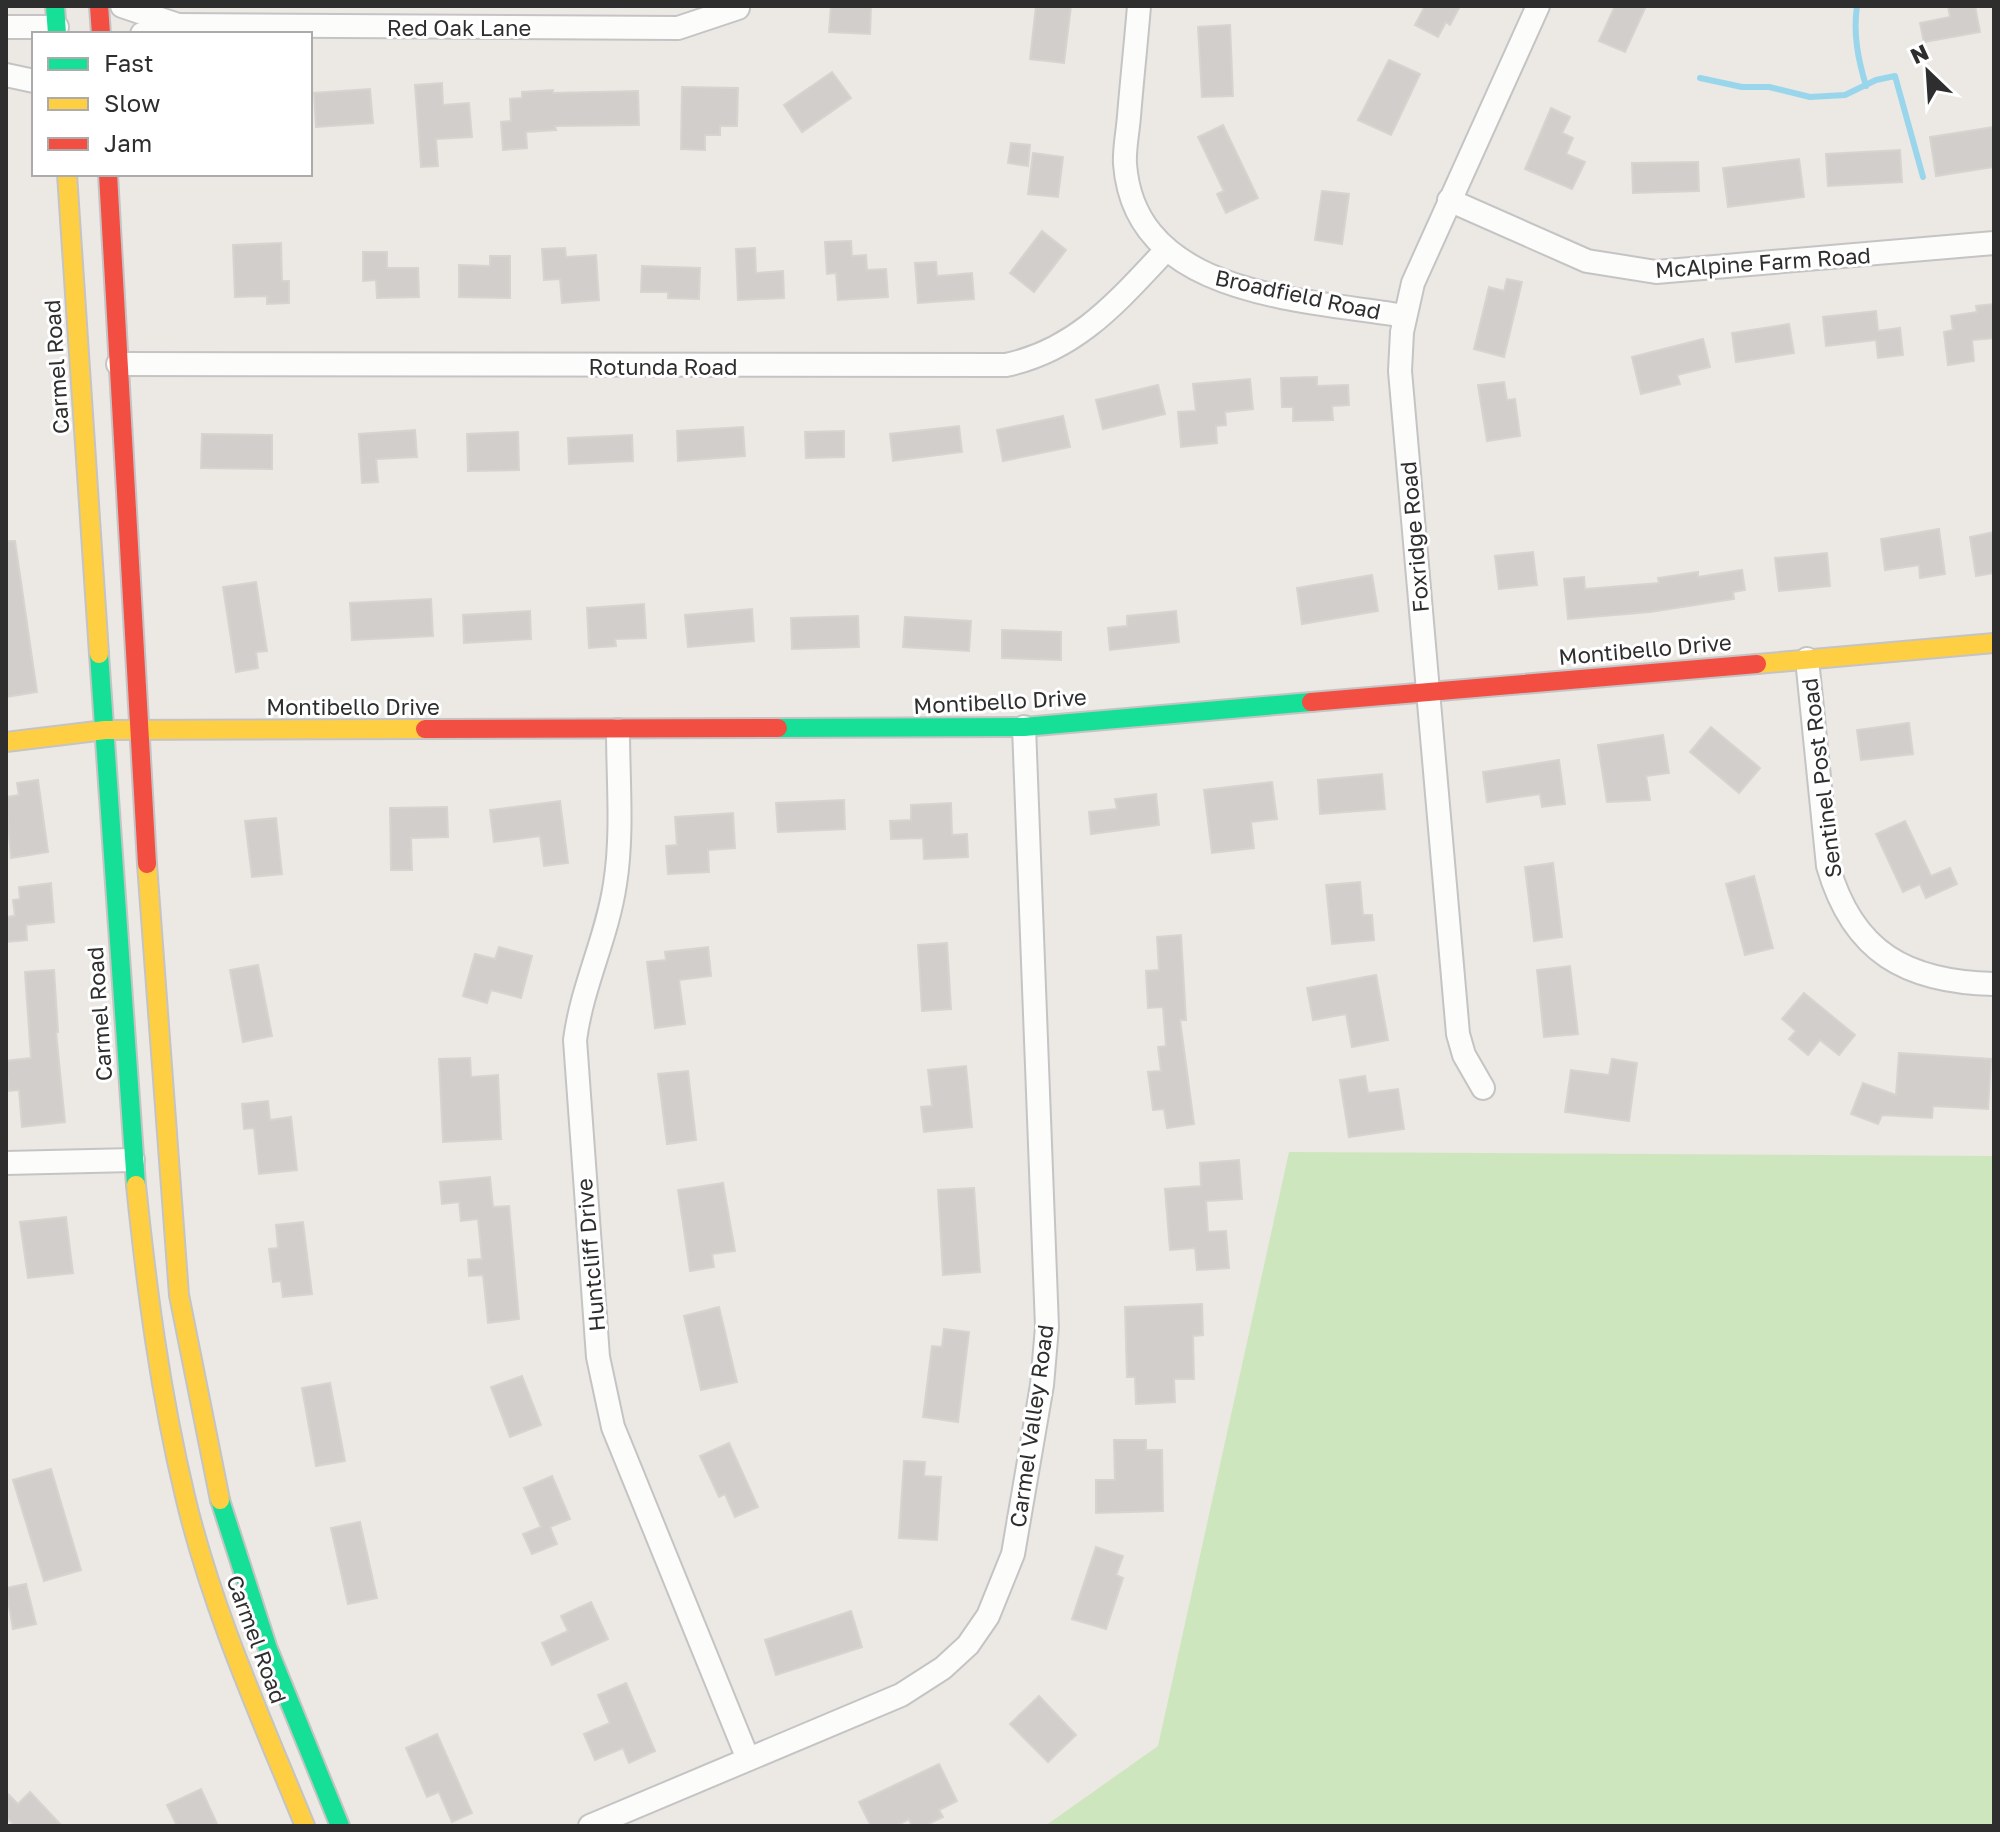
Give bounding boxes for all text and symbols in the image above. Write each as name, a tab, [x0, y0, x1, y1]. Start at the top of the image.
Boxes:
street label: Red Oak Lane	[387, 14, 531, 41]
legend	[32, 32, 312, 176]
north arrow	[1888, 32, 1968, 112]
text: N	[1906, 38, 1933, 69]
text: Fast	[104, 48, 154, 77]
text: Slow	[104, 88, 160, 117]
text: Jam	[104, 128, 152, 157]
street label: McAlpine Farm Road	[1654, 241, 1872, 283]
street label: Broadfield Road	[1213, 263, 1383, 325]
street label: Carmel Road	[38, 299, 74, 435]
street label: Rotunda Road	[589, 353, 737, 380]
street label: Foxridge Road	[1394, 460, 1434, 614]
street label: Montibello Drive	[1557, 628, 1733, 670]
street label: Sentinel Post Road	[1795, 677, 1847, 879]
street label: Montibello Drive	[913, 683, 1087, 719]
street label: Montibello Drive	[266, 693, 440, 720]
street label: Carmel Road	[81, 946, 117, 1082]
street label: Huntcliff Drive	[570, 1177, 610, 1333]
street label: Carmel Valley Road	[1003, 1323, 1059, 1529]
street label: Carmel Road	[221, 1571, 293, 1707]

